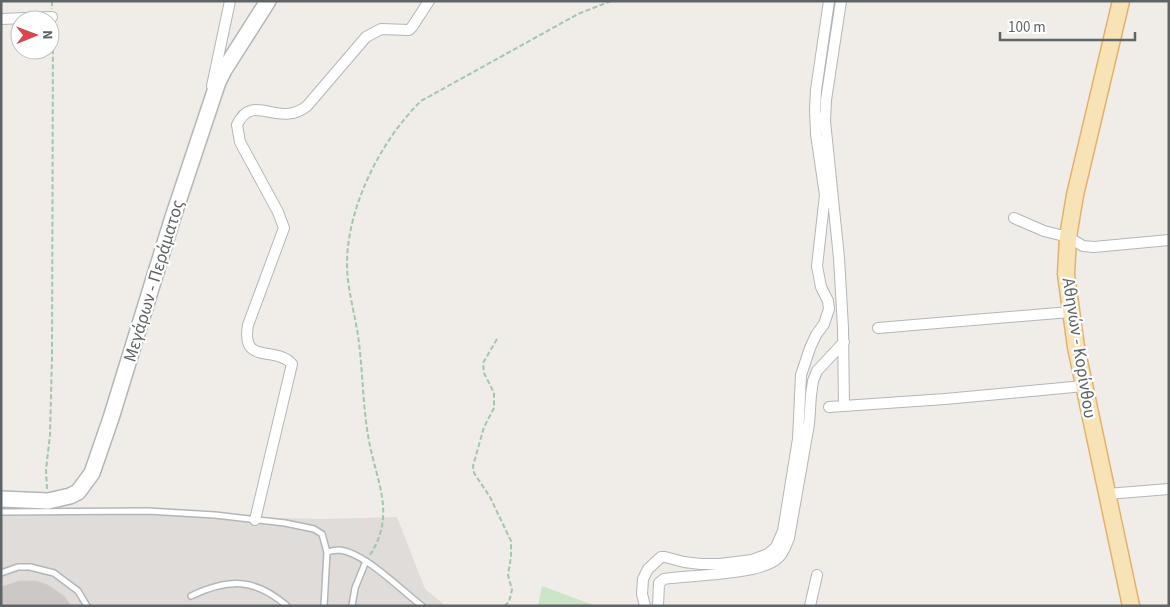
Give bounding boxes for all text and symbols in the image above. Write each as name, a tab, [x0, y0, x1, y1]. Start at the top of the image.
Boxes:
north arrow	[10, 10, 60, 60]
scale bar	[1000, 10, 1135, 42]
text: 100 m	[1008, 17, 1046, 38]
text: N	[37, 30, 57, 40]
street label: Μεγάρων - Περάματος	[117, 197, 191, 365]
street label: Αθηνών - Κορίνθου	[1056, 276, 1102, 420]

